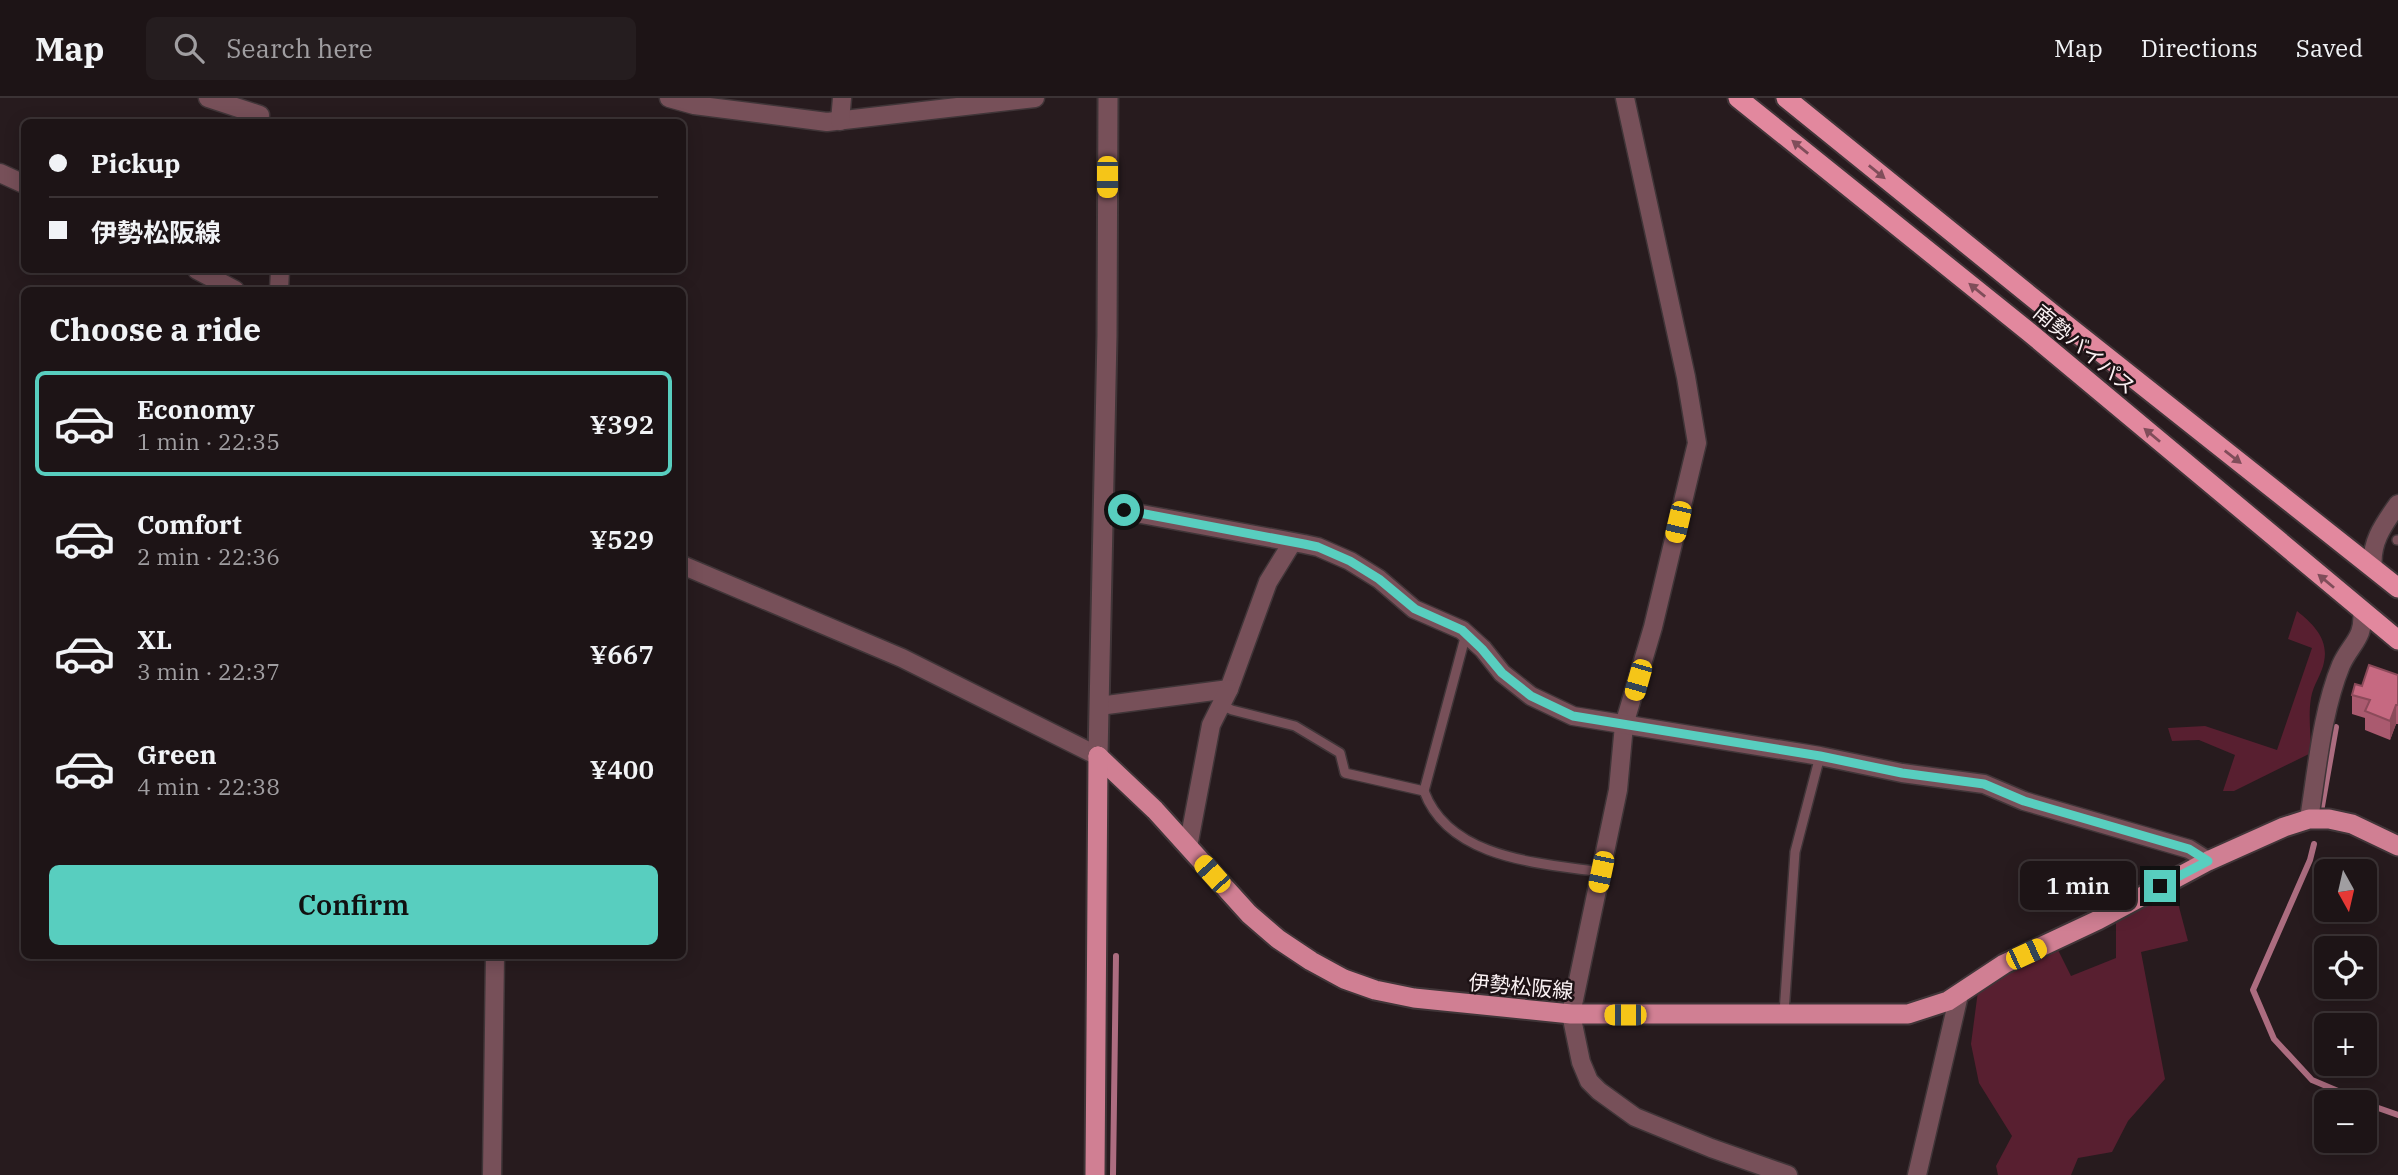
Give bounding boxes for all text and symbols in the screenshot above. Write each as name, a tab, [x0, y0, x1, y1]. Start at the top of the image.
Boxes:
search box	[146, 17, 636, 80]
text: Map	[35, 27, 104, 70]
icon: search	[170, 29, 208, 67]
text: Search here	[226, 31, 373, 65]
text: Map	[2054, 32, 2103, 64]
text: Directions	[2141, 32, 2258, 64]
text: Saved	[2296, 32, 2363, 64]
one-way arrow	[1791, 140, 1809, 154]
text: Pickup	[91, 146, 181, 180]
car	[1097, 156, 1118, 198]
one-way arrow	[1868, 164, 1885, 179]
text: 伊勢松阪線	[91, 215, 221, 249]
one-way arrow	[1968, 282, 1986, 297]
street label: 南勢バイパス	[2028, 298, 2142, 400]
text: Choose a ride	[49, 308, 261, 350]
icon: car	[53, 392, 116, 455]
text: Economy	[137, 392, 255, 426]
text: ¥392	[590, 407, 654, 441]
text: 1 min · 22:35	[137, 426, 280, 456]
one-way arrow	[2143, 428, 2160, 443]
one-way arrow	[2224, 449, 2242, 464]
route start	[1108, 494, 1140, 526]
car	[1664, 499, 1693, 545]
icon: car	[53, 507, 116, 570]
text: Comfort	[137, 507, 242, 541]
text: ¥529	[590, 522, 654, 556]
text: 2 min · 22:36	[137, 541, 280, 571]
one-way arrow	[2318, 574, 2335, 589]
icon: car	[53, 622, 116, 685]
text: XL	[137, 622, 172, 656]
text: ¥667	[590, 637, 654, 671]
text: 3 min · 22:37	[137, 656, 280, 686]
car	[1623, 657, 1654, 703]
icon: car	[53, 737, 116, 800]
text: Green	[137, 737, 217, 771]
text: ¥400	[590, 752, 654, 786]
text: 4 min · 22:38	[137, 771, 280, 801]
car	[1587, 849, 1616, 895]
car	[1191, 851, 1234, 897]
north arrow	[2314, 859, 2376, 922]
map controls	[2314, 859, 2377, 1153]
callout: 1 min	[2020, 862, 2136, 910]
button: Confirm	[49, 865, 658, 945]
text: 1 min	[2046, 870, 2110, 900]
route end	[2144, 870, 2176, 902]
car	[2003, 936, 2050, 972]
button: locate	[2314, 936, 2377, 999]
street label: 伊勢松阪線	[1467, 967, 1575, 1005]
car	[1605, 1005, 1647, 1026]
button: +	[2314, 1013, 2377, 1076]
button: −	[2314, 1090, 2377, 1153]

